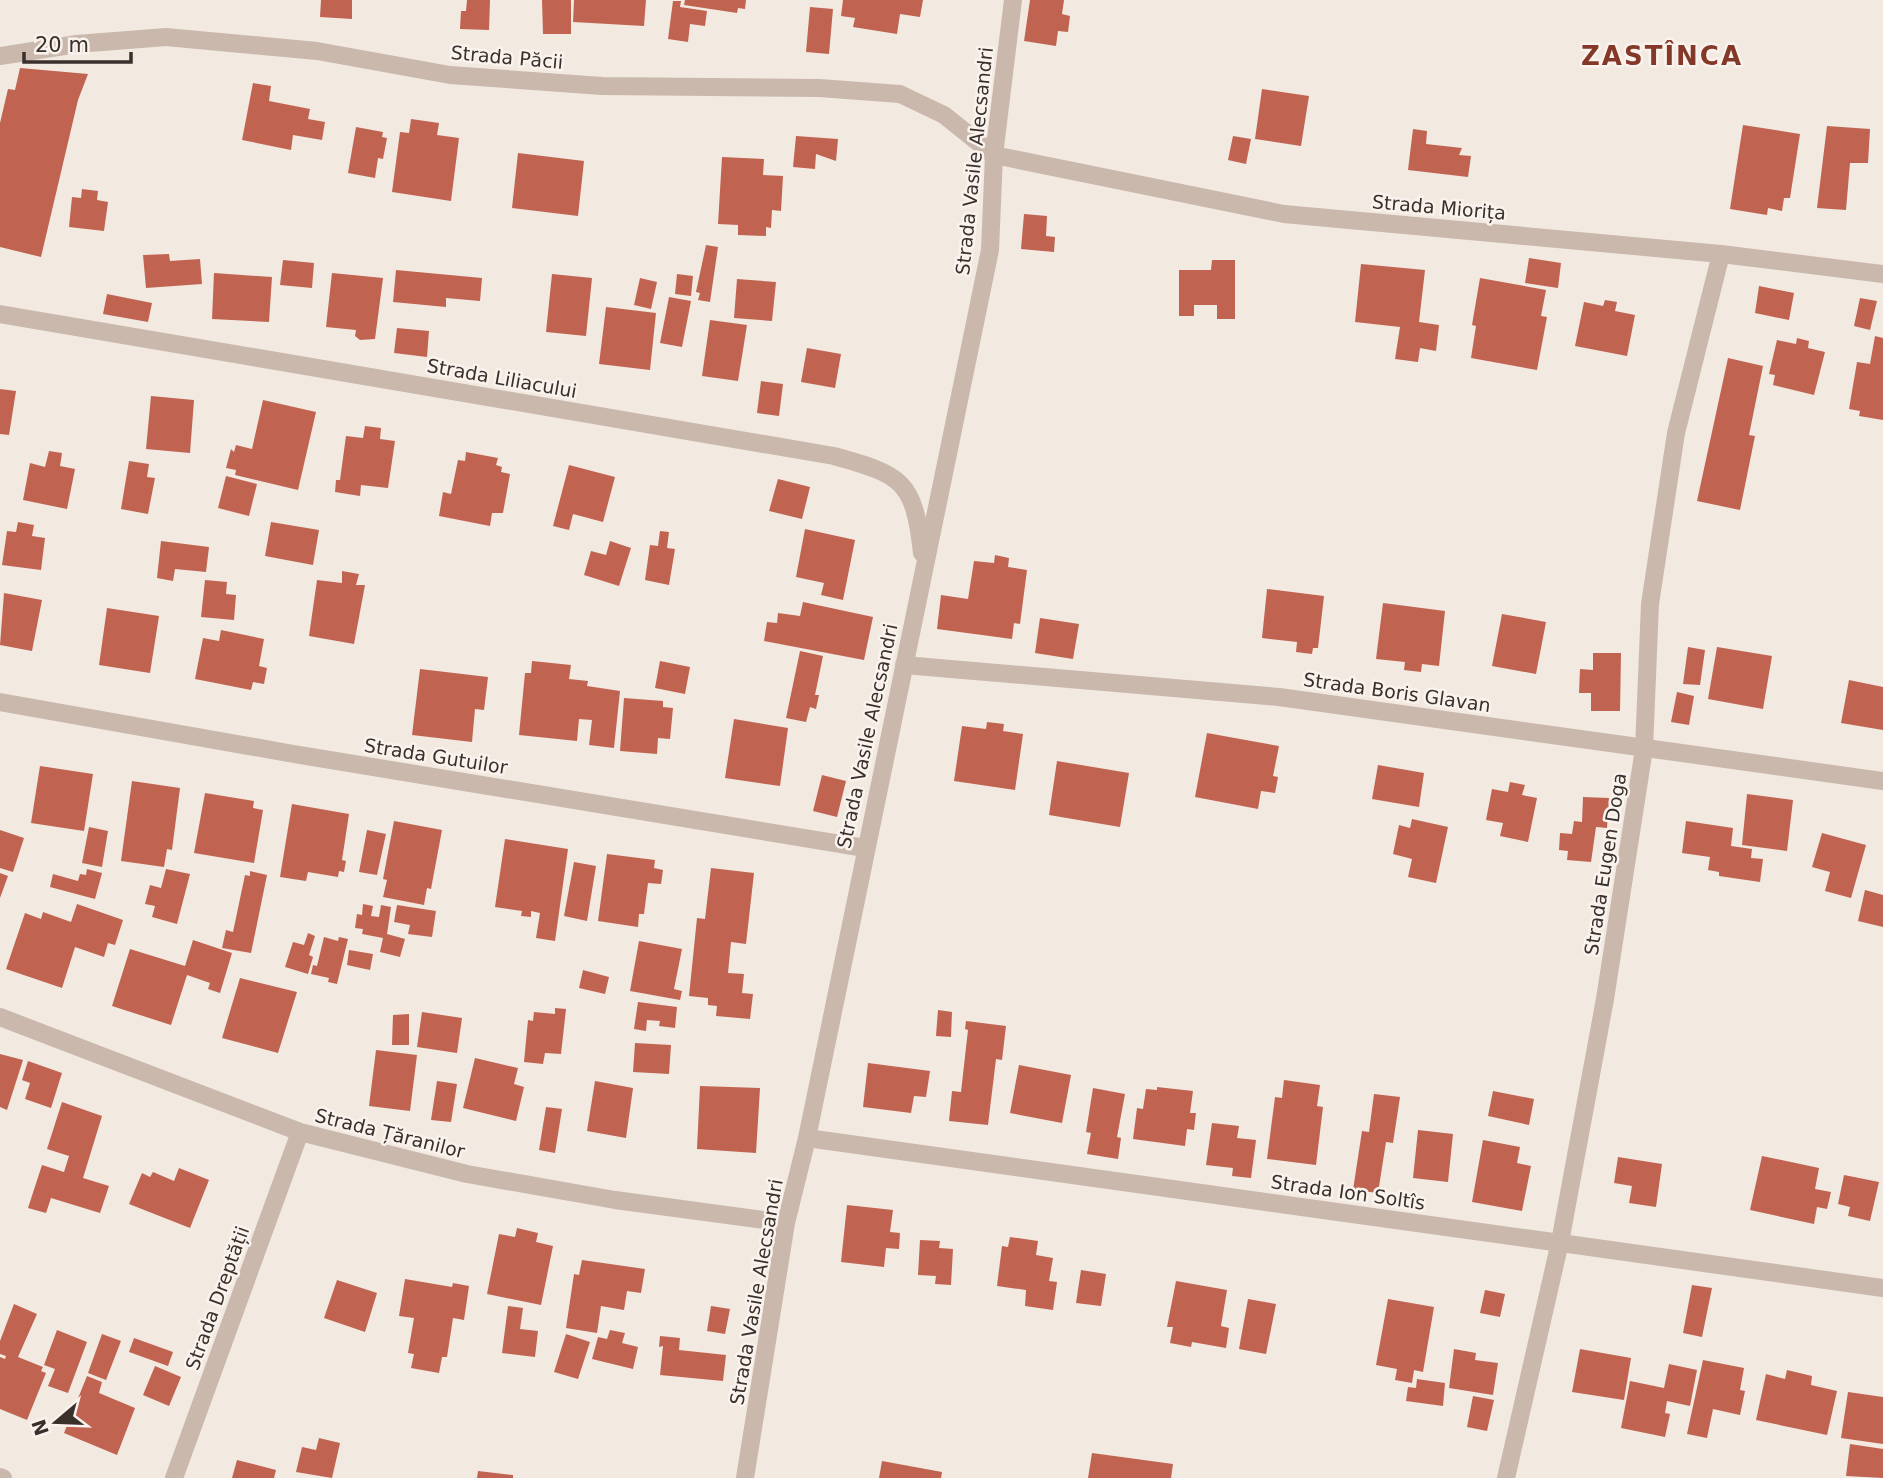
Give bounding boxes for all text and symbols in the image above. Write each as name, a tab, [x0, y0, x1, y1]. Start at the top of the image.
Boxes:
scale bar	[24, 21, 131, 65]
text: 20 m	[35, 33, 89, 57]
district label: ZASTÎNCA	[1581, 40, 1743, 71]
street label: Strada Păcii	[450, 41, 564, 73]
street label: Strada Vasile Alecsandri	[951, 46, 997, 276]
street label: Strada Miorița	[1371, 190, 1507, 225]
street label: Strada Liliacului	[425, 354, 579, 402]
street label: Strada Vasile Alecsandri	[832, 622, 902, 850]
street label: Strada Boris Glavan	[1302, 668, 1492, 716]
street label: Strada Gutuilor	[363, 734, 509, 778]
street label: Strada Eugen Doga	[1580, 771, 1630, 957]
street label: Strada Țăranilor	[313, 1104, 467, 1163]
street label: Strada Ion Soltîs	[1269, 1170, 1427, 1214]
street label: Strada Vasile Alecsandri	[725, 1177, 787, 1407]
street label: Strada Dreptății	[181, 1223, 254, 1373]
north arrow	[21, 1387, 91, 1457]
text: N	[27, 1416, 53, 1439]

